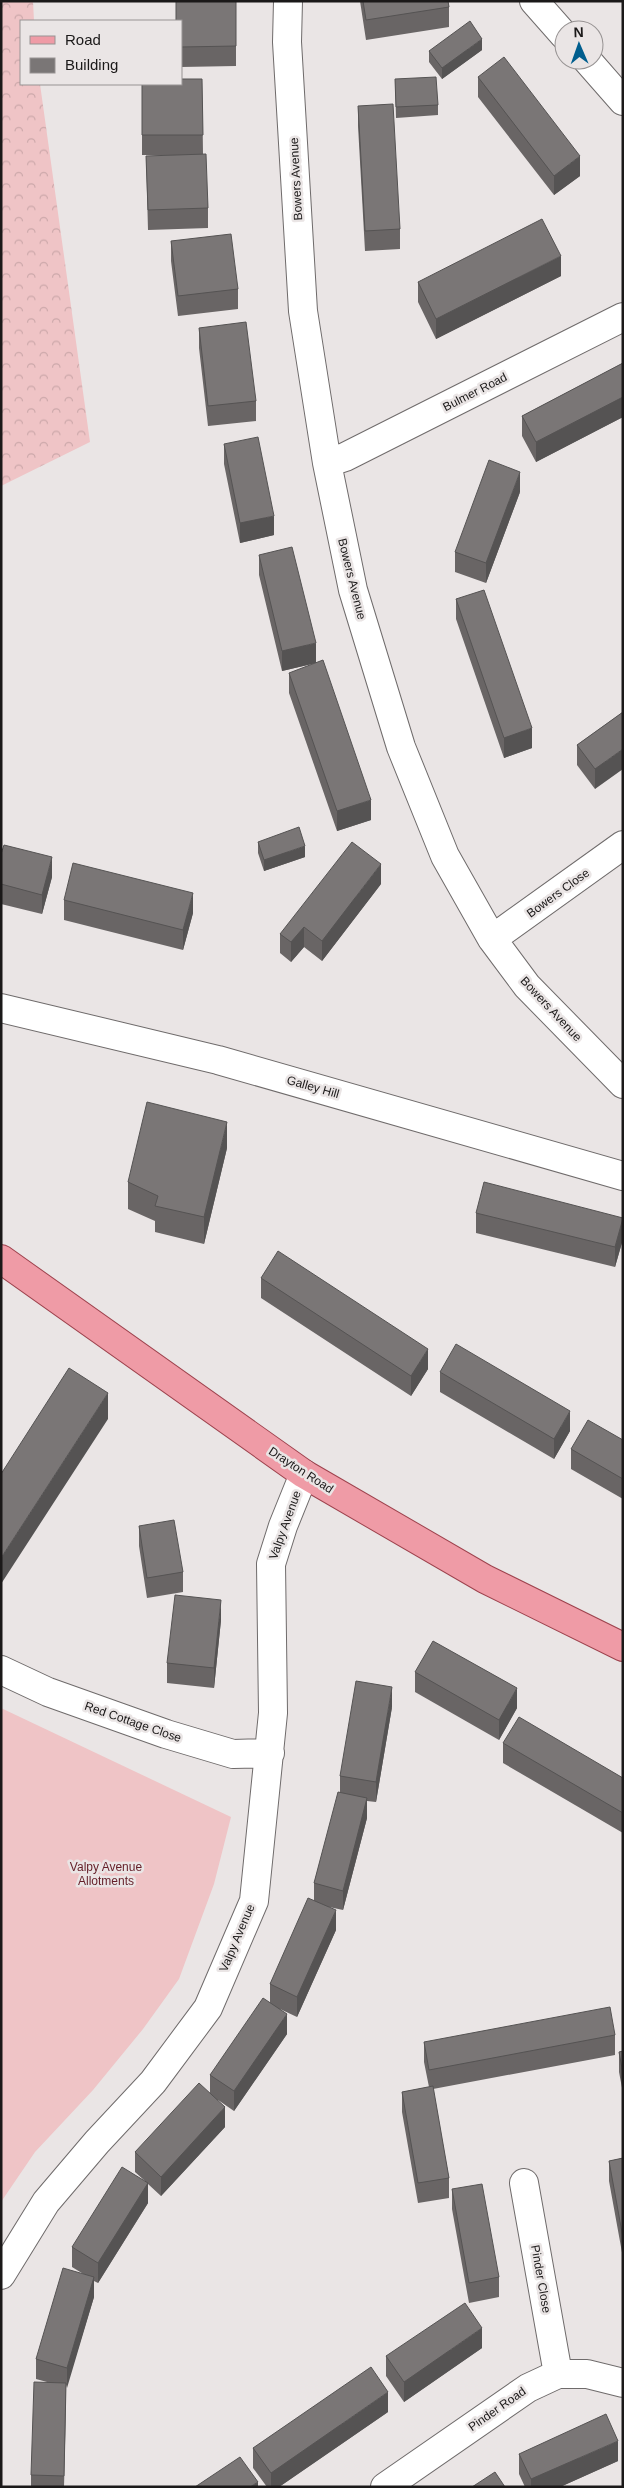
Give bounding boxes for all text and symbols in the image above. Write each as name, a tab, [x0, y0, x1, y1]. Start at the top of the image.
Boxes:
legend	[20, 20, 182, 85]
north arrow	[554, 20, 604, 70]
text: N	[573, 24, 584, 40]
text: Road	[65, 31, 101, 48]
text: Building	[65, 56, 118, 73]
street label: Bowers Avenue	[287, 137, 305, 221]
street label: Bulmer Road	[441, 370, 509, 414]
street label: Bowers Avenue	[335, 537, 369, 621]
street label: Bowers Close	[524, 865, 592, 920]
street label: Bowers Avenue	[518, 974, 585, 1044]
street label: Galley Hill	[285, 1073, 341, 1101]
street label: Drayton Road	[266, 1444, 336, 1496]
street label: Valpy Avenue	[266, 1488, 304, 1561]
street label: Red Cottage Close	[83, 1699, 184, 1745]
park label: Valpy Avenue Allotments	[70, 1860, 142, 1888]
street label: Valpy Avenue	[216, 1902, 258, 1974]
street label: Pinder Close	[528, 2244, 554, 2314]
street label: Pinder Road	[466, 2384, 528, 2434]

